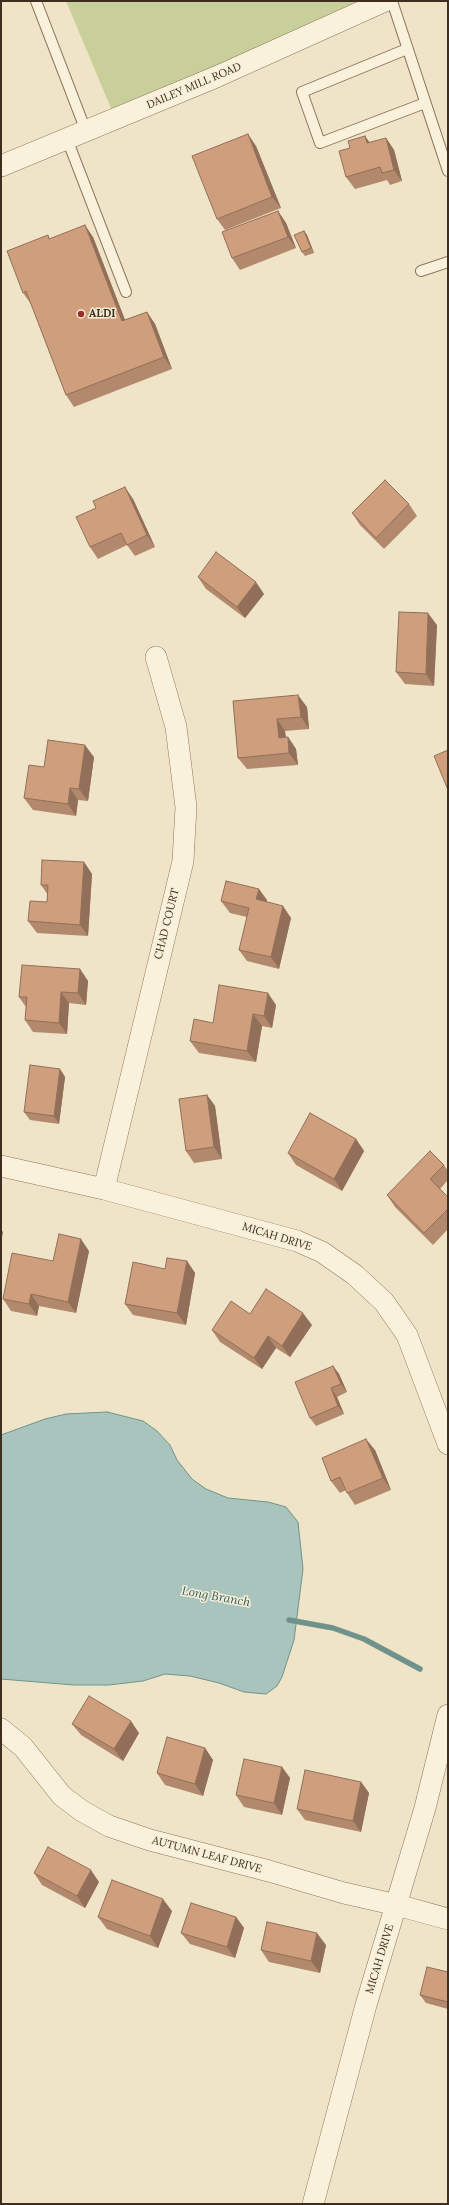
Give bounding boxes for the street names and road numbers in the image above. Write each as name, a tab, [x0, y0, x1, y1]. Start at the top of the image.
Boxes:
street label: DAILEY MILL ROAD	[145, 60, 243, 112]
street label: CHAD COURT	[152, 887, 182, 961]
street label: MICAH DRIVE	[240, 1220, 314, 1254]
street label: AUTUMN LEAF DRIVE	[151, 1834, 263, 1876]
street label: MICAH DRIVE	[363, 1922, 397, 1996]

